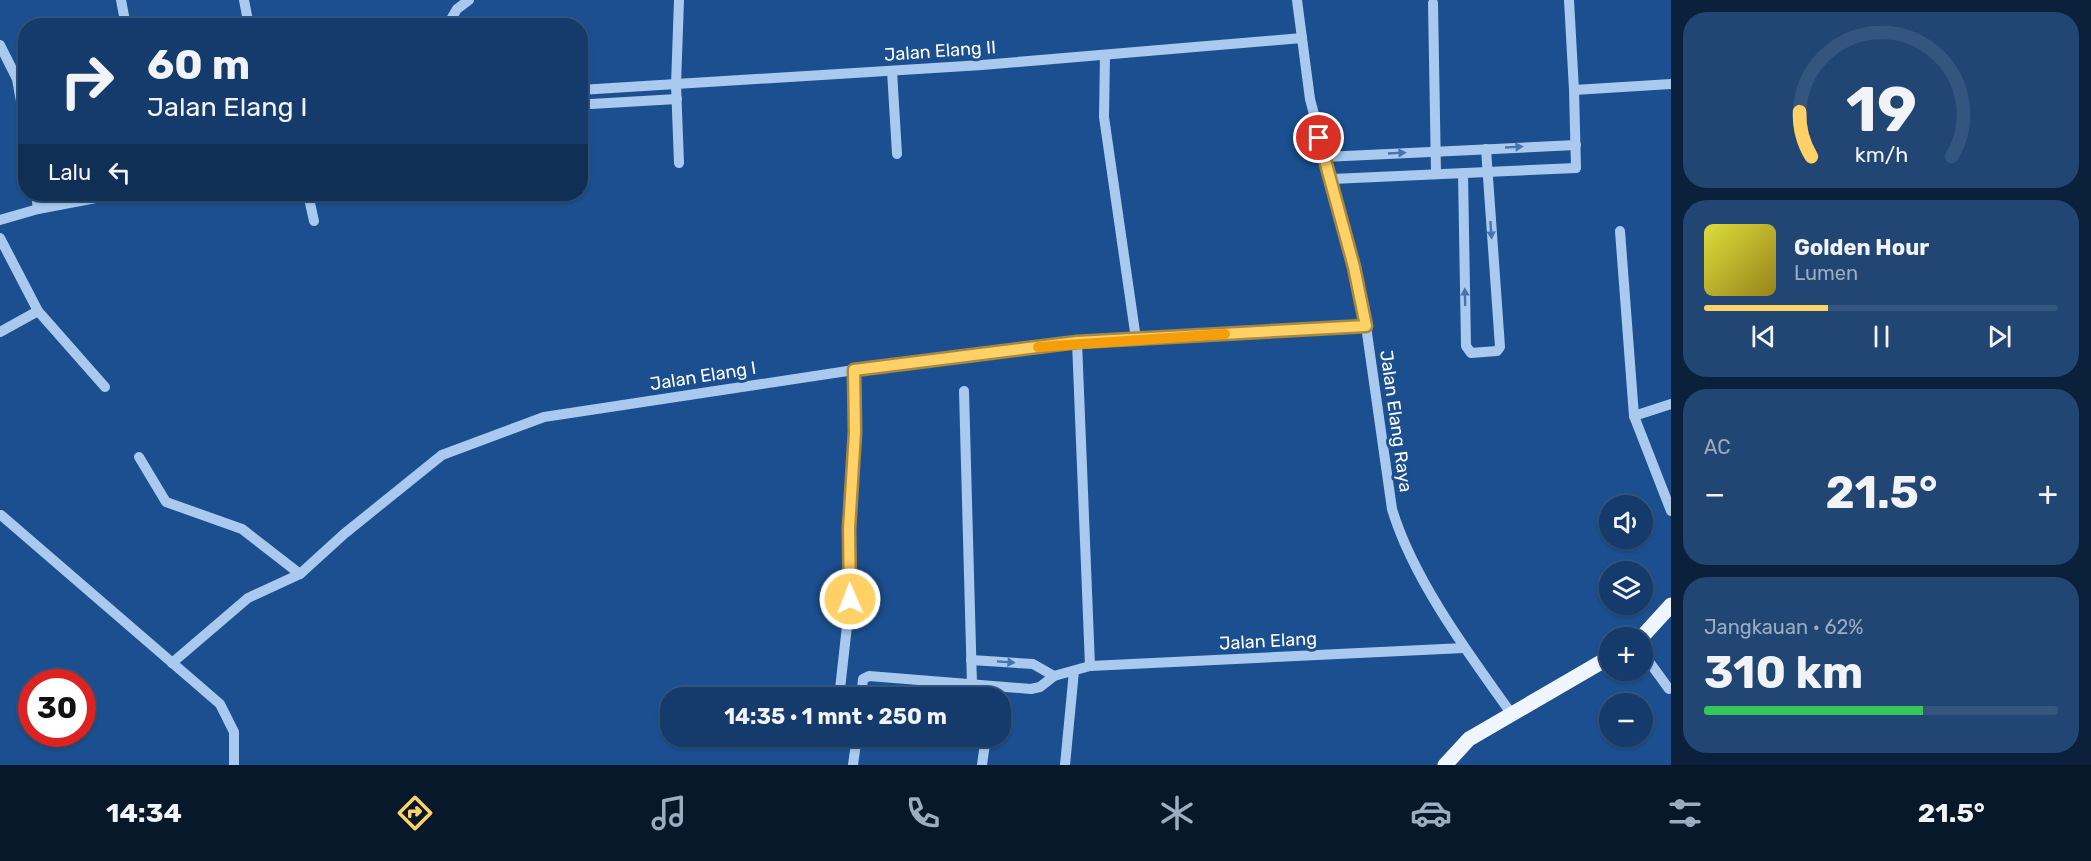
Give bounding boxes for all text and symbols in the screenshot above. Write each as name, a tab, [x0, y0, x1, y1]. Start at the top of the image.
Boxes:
street label: Jalan Elang II	[883, 36, 997, 66]
text: 60 m	[147, 40, 250, 90]
icon: right	[48, 42, 126, 120]
text: 19	[1845, 73, 1917, 147]
text: Jalan Elang I	[147, 91, 308, 123]
pin	[1293, 112, 1344, 163]
icon: arrive	[1302, 121, 1335, 154]
one-way arrow	[1504, 143, 1523, 152]
text: km/h	[1854, 143, 1908, 168]
one-way arrow	[1387, 149, 1406, 158]
icon: left	[103, 156, 136, 189]
text: Lalu	[48, 159, 91, 186]
one-way arrow	[1487, 221, 1496, 240]
text: Golden Hour	[1794, 234, 1929, 261]
text: Lumen	[1794, 261, 1858, 285]
one-way arrow	[1460, 287, 1470, 306]
icon: previous	[1747, 320, 1780, 353]
icon: pause	[1865, 320, 1898, 353]
icon: next	[1983, 320, 2016, 353]
street label: Jalan Elang Raya	[1375, 349, 1417, 493]
street label: Jalan Elang I	[648, 357, 758, 395]
text: AC	[1704, 435, 1730, 459]
text: 21.5°	[1825, 466, 1937, 519]
text: −	[1704, 474, 1725, 513]
text: +	[2037, 474, 2058, 513]
map controls	[1599, 495, 1653, 747]
button: sound	[1599, 495, 1653, 549]
button: layers	[1599, 561, 1653, 615]
position arrow	[818, 567, 882, 631]
text: Jangkauan · 62%	[1704, 615, 1863, 639]
street label: Jalan Elang	[1219, 627, 1317, 655]
button: +	[1599, 627, 1653, 681]
text: 310 km	[1704, 646, 1863, 699]
one-way arrow	[997, 657, 1016, 667]
speed limit sign: 30	[18, 669, 96, 747]
button: −	[1599, 693, 1653, 747]
text: 14:35 · 1 mnt · 250 m	[724, 703, 947, 730]
icon: directions	[394, 792, 436, 834]
icon: music	[648, 792, 690, 834]
icon: phone	[902, 792, 944, 834]
icon: climate	[1156, 792, 1198, 834]
icon: car	[1410, 792, 1452, 834]
icon: filters	[1664, 792, 1706, 834]
text: 14:34	[106, 797, 182, 829]
text: 21.5°	[1918, 797, 1985, 829]

